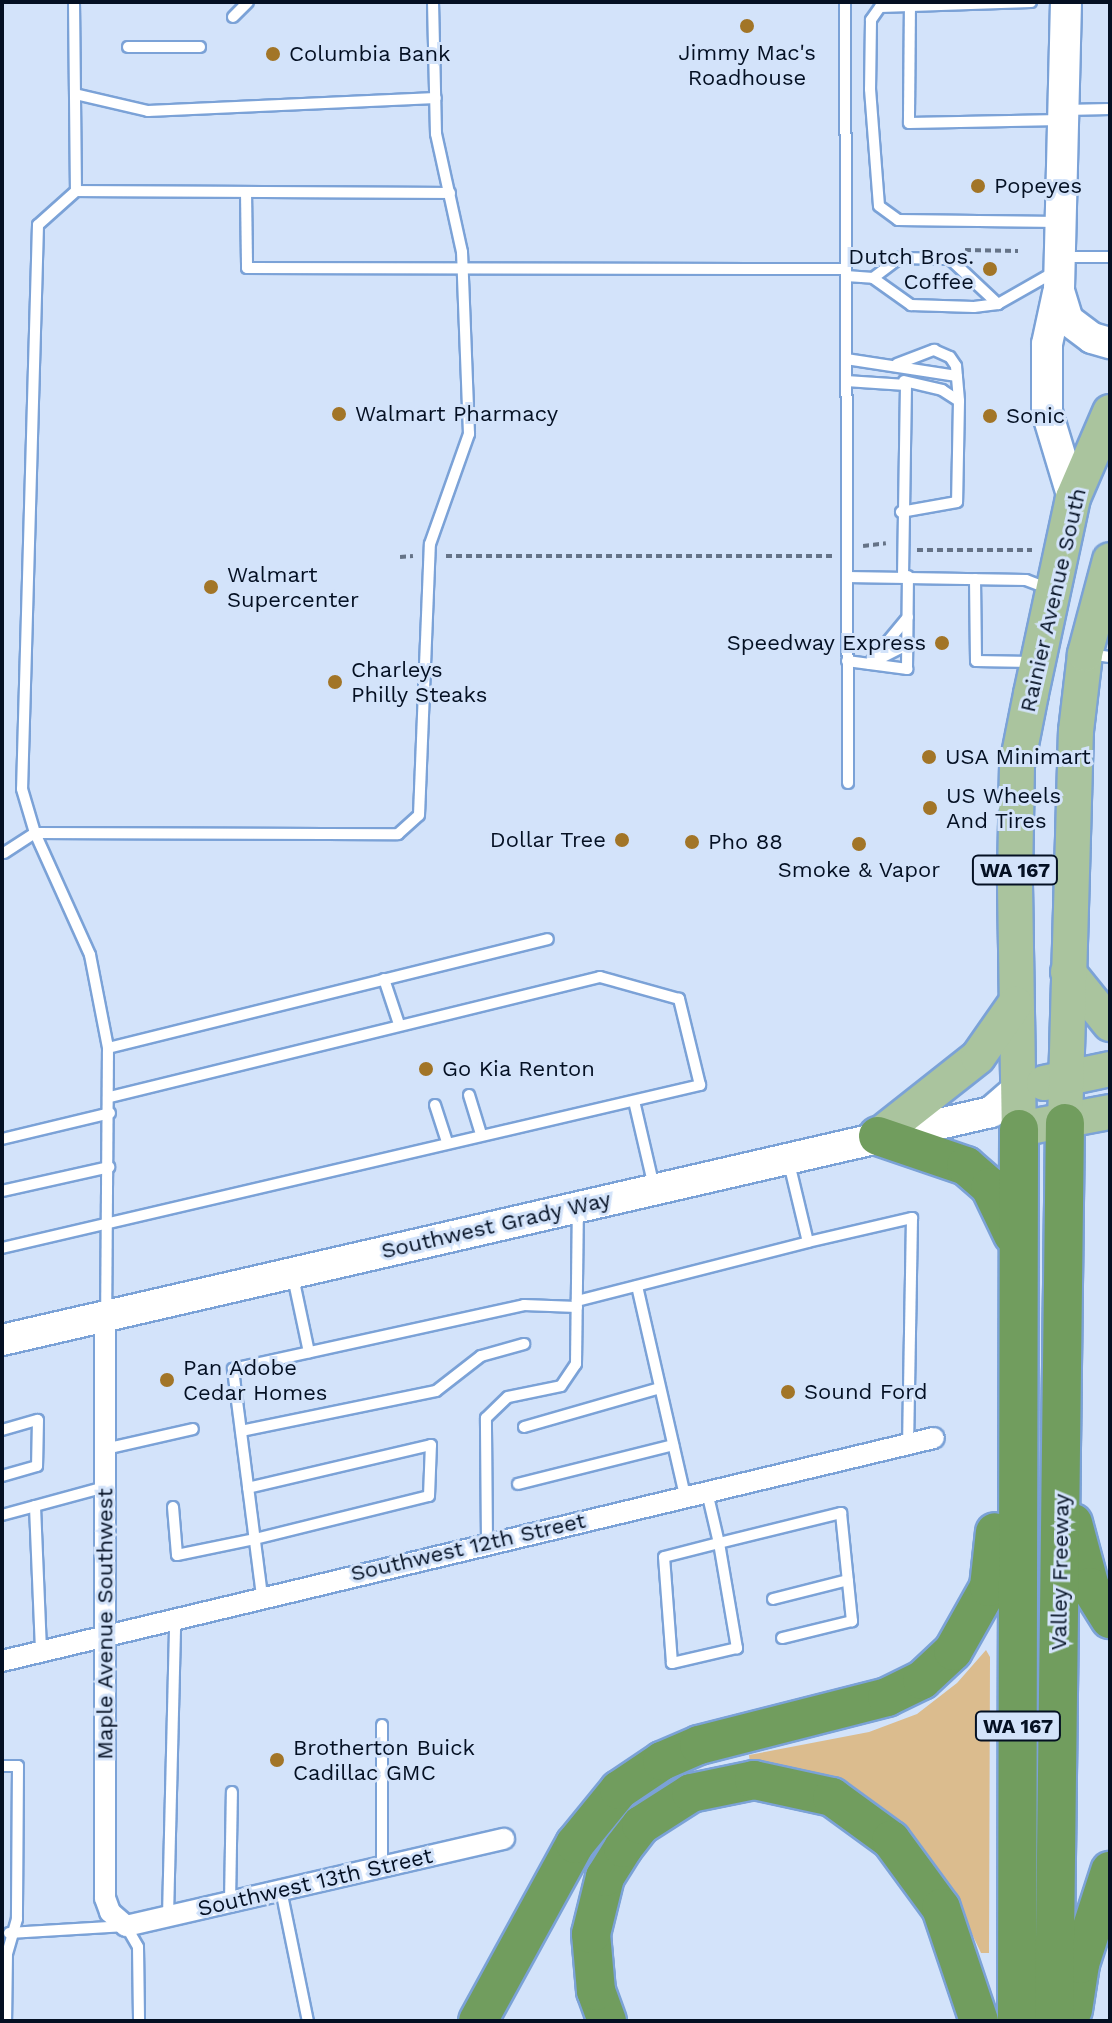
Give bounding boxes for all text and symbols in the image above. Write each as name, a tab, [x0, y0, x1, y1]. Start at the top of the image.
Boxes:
marker: Jimmy Mac's Roadhouse	[738, 17, 756, 35]
place label: Jimmy Mac's Roadhouse	[678, 39, 816, 90]
place label: Columbia Bank	[289, 41, 451, 67]
marker: Columbia Bank	[264, 45, 282, 63]
place label: Popeyes	[994, 173, 1082, 199]
marker: Popeyes	[969, 177, 987, 195]
place label: Dutch Bros. Coffee	[848, 243, 974, 294]
marker: Dutch Bros. Coffee	[981, 260, 999, 278]
place label: Walmart Pharmacy	[355, 401, 558, 427]
place label: Sonic	[1006, 403, 1065, 429]
marker: Walmart Pharmacy	[330, 405, 348, 423]
marker: Sonic	[981, 407, 999, 425]
street label: Rainier Avenue South	[1014, 485, 1092, 715]
place label: Walmart Supercenter	[227, 561, 359, 612]
marker: Walmart Supercenter	[202, 578, 220, 596]
place label: Speedway Express	[726, 630, 926, 656]
marker: Speedway Express	[933, 634, 951, 652]
place label: Charleys Philly Steaks	[351, 656, 488, 708]
marker: Charleys Philly Steaks	[326, 673, 344, 691]
place label: USA Minimart	[945, 744, 1092, 770]
marker: USA Minimart	[920, 748, 938, 766]
place label: US Wheels And Tires	[946, 782, 1062, 834]
marker: US Wheels And Tires	[921, 799, 939, 817]
place label: Dollar Tree	[489, 827, 606, 853]
place label: Pho 88	[708, 829, 783, 855]
marker: Dollar Tree	[613, 831, 631, 849]
marker: Pho 88	[683, 833, 701, 851]
marker: Smoke & Vapor	[850, 835, 868, 853]
road number: WA 167	[971, 854, 1059, 886]
place label: Smoke & Vapor	[778, 857, 940, 883]
place label: Go Kia Renton	[442, 1056, 595, 1082]
marker: Go Kia Renton	[417, 1060, 435, 1078]
street label: Southwest Grady Way	[378, 1186, 614, 1264]
place label: Pan Adobe Cedar Homes	[183, 1354, 328, 1406]
marker: Pan Adobe Cedar Homes	[158, 1371, 176, 1389]
place label: Sound Ford	[804, 1379, 928, 1405]
marker: Sound Ford	[779, 1383, 797, 1401]
street label: Maple Avenue Southwest	[92, 1488, 118, 1760]
street label: Valley Freeway	[1045, 1493, 1075, 1651]
street label: Southwest 12th Street	[348, 1507, 588, 1587]
road number: WA 167	[974, 1710, 1062, 1742]
place label: Brotherton Buick Cadillac GMC	[293, 1734, 475, 1786]
marker: Brotherton Buick Cadillac GMC	[268, 1751, 286, 1769]
street label: Southwest 13th Street	[195, 1842, 435, 1922]

